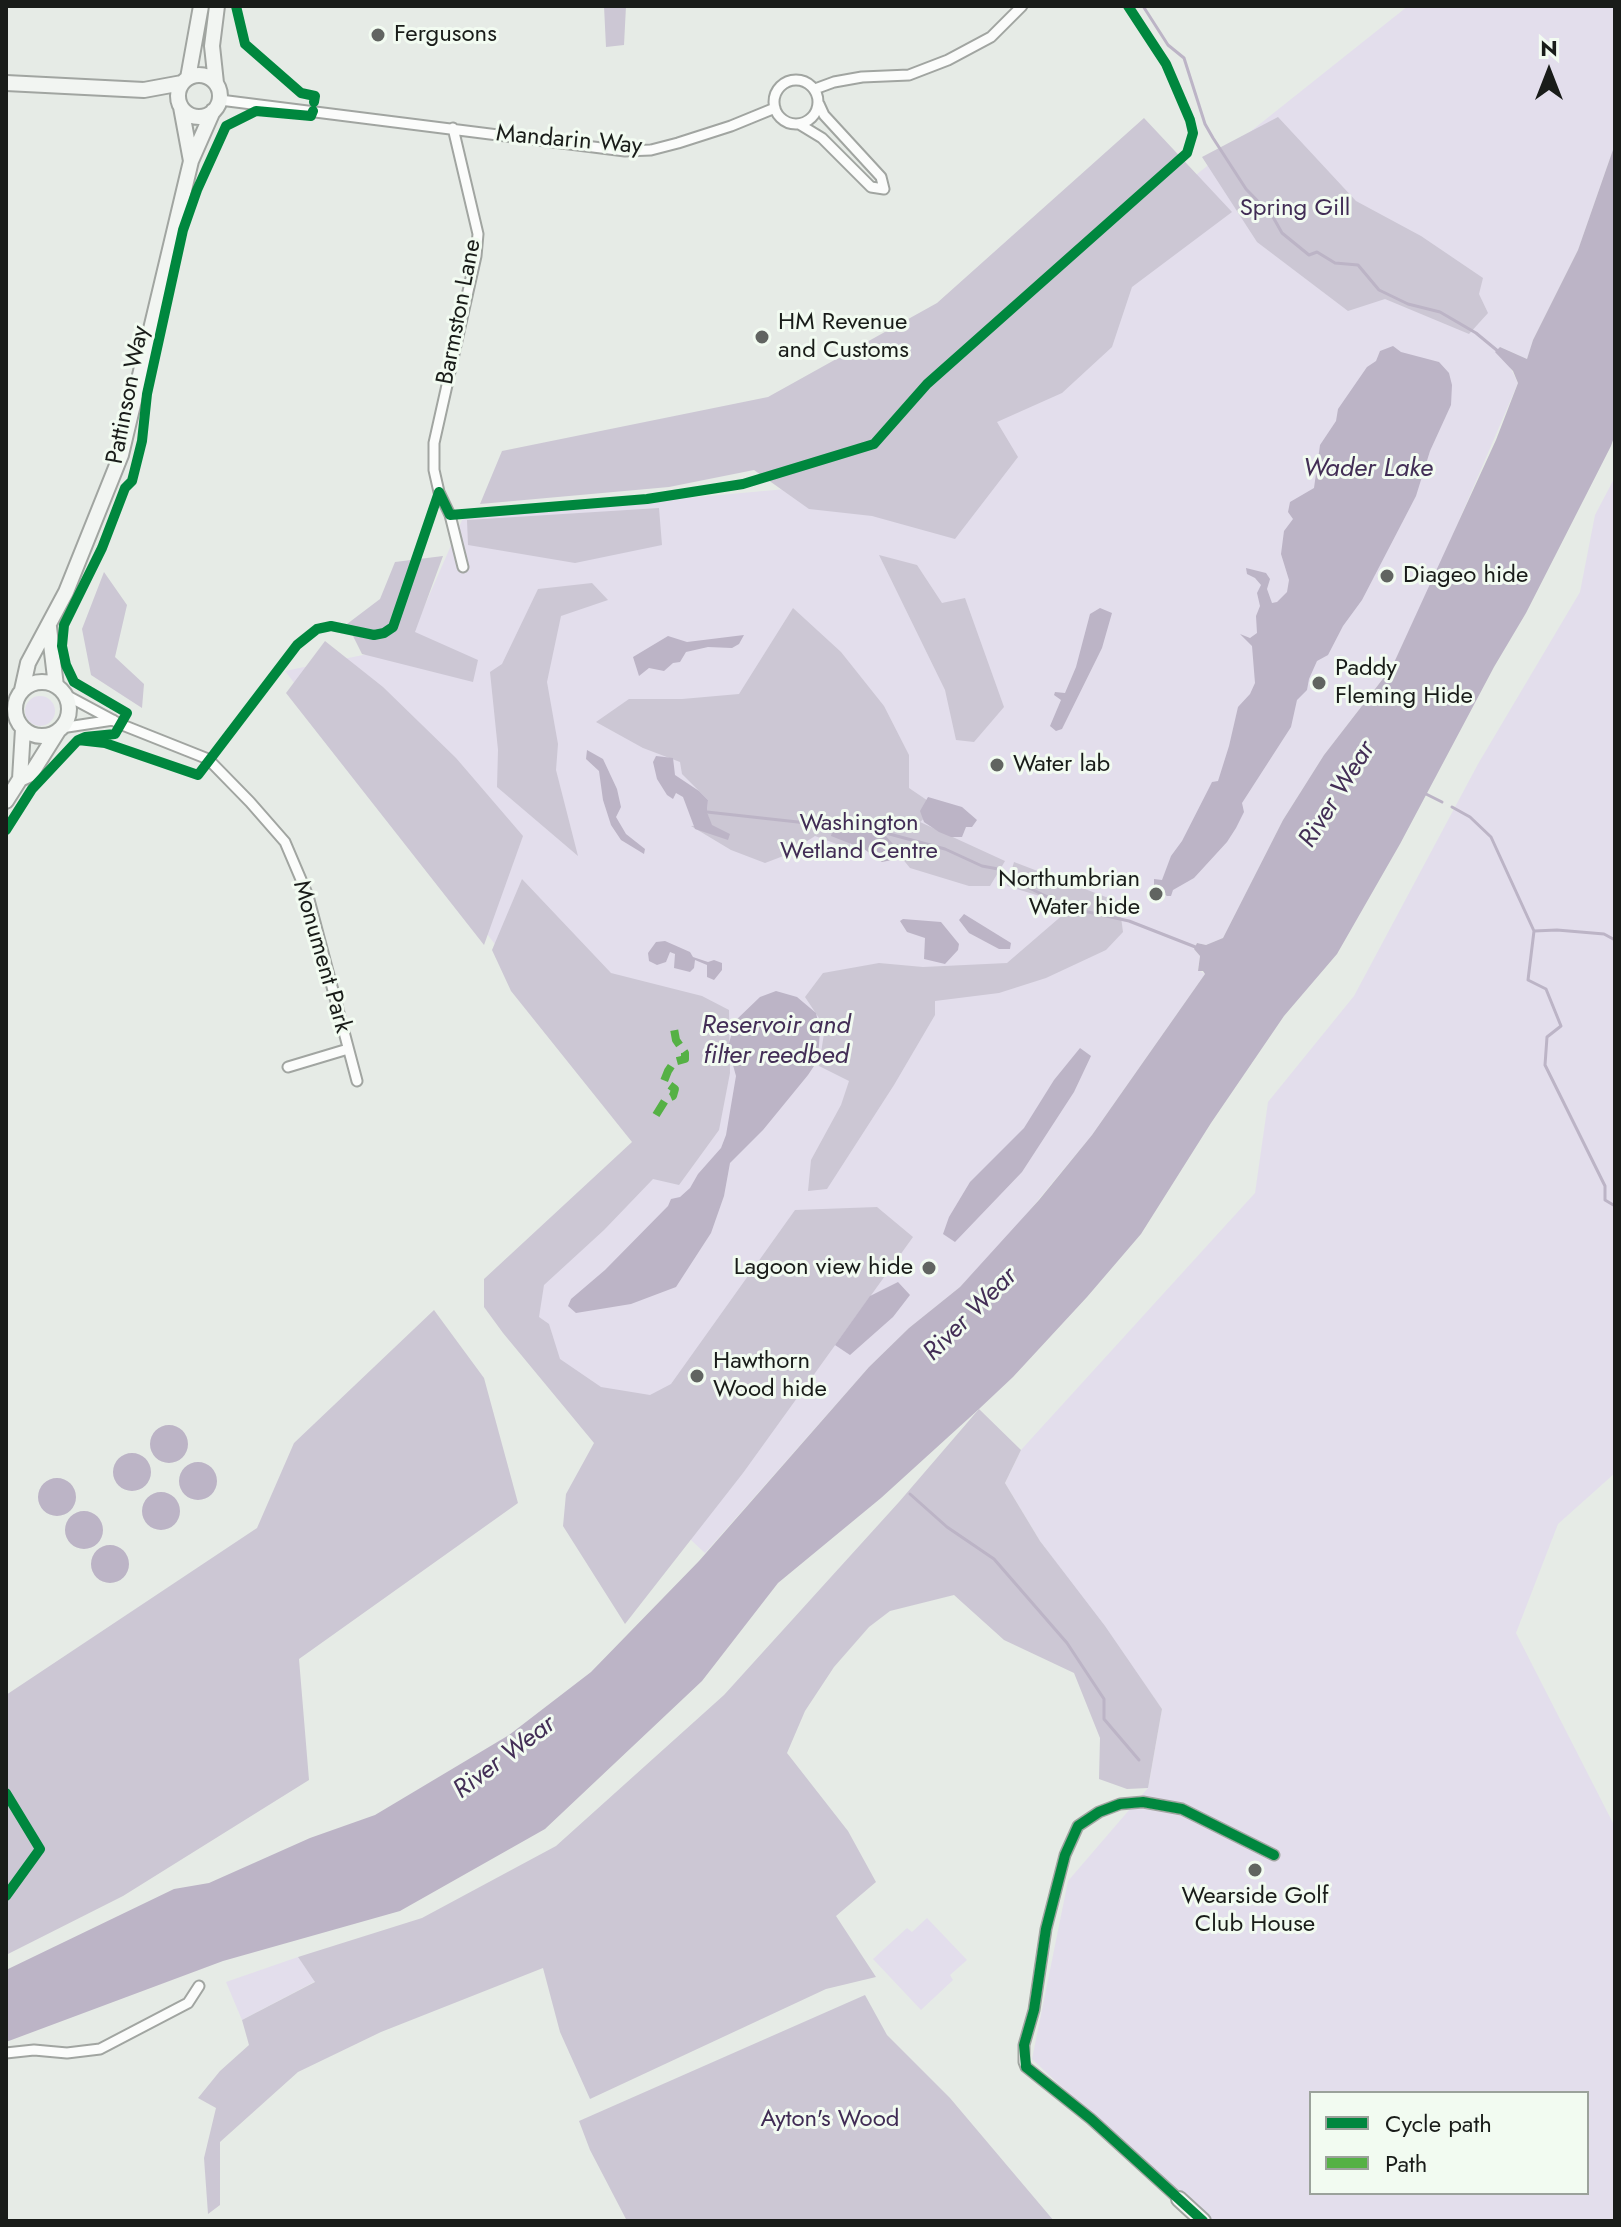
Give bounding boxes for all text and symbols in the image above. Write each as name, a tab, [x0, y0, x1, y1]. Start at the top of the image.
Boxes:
place label: Fergusons	[394, 21, 497, 49]
marker: Fergusons	[369, 26, 387, 44]
north arrow	[1509, 32, 1589, 112]
text: N	[1540, 32, 1558, 64]
street label: Mandarin Way	[495, 120, 643, 162]
park label: Spring Gill	[1240, 195, 1350, 223]
street label: Barmston Lane	[432, 237, 488, 387]
place label: HM Revenue and Customs	[778, 309, 909, 365]
street label: Pattinson Way	[101, 323, 157, 467]
marker: HM Revenue and Customs	[753, 328, 771, 346]
water label: Wader Lake	[1303, 454, 1433, 486]
place label: Diageo hide	[1403, 562, 1528, 590]
marker: Diageo hide	[1378, 567, 1396, 585]
place label: Paddy Fleming Hide	[1335, 655, 1473, 711]
marker: Paddy Fleming Hide	[1310, 674, 1328, 692]
water label: River Wear	[1293, 736, 1383, 854]
place label: Water lab	[1013, 751, 1110, 779]
marker: Water lab	[988, 756, 1006, 774]
park label: Washington Wetland Centre	[780, 810, 938, 866]
place label: Northumbrian Water hide	[998, 866, 1140, 922]
street label: Monument Park	[285, 877, 357, 1037]
marker: Northumbrian Water hide	[1147, 885, 1165, 903]
water label: Reservoir and filter reedbed	[701, 1011, 851, 1072]
place label: Lagoon view hide	[734, 1254, 913, 1282]
marker: Lagoon view hide	[920, 1259, 938, 1277]
water label: River Wear	[918, 1262, 1024, 1368]
place label: Hawthorn Wood hide	[713, 1348, 827, 1404]
marker: Hawthorn Wood hide	[688, 1367, 706, 1385]
water label: River Wear	[448, 1709, 562, 1807]
marker: Wearside Golf Club House	[1246, 1861, 1264, 1879]
place label: Wearside Golf Club House	[1181, 1883, 1329, 1939]
legend	[1309, 2091, 1589, 2195]
park label: Ayton's Wood	[761, 2106, 899, 2134]
text: Cycle path	[1385, 2106, 1492, 2141]
text: Path	[1385, 2146, 1427, 2181]

